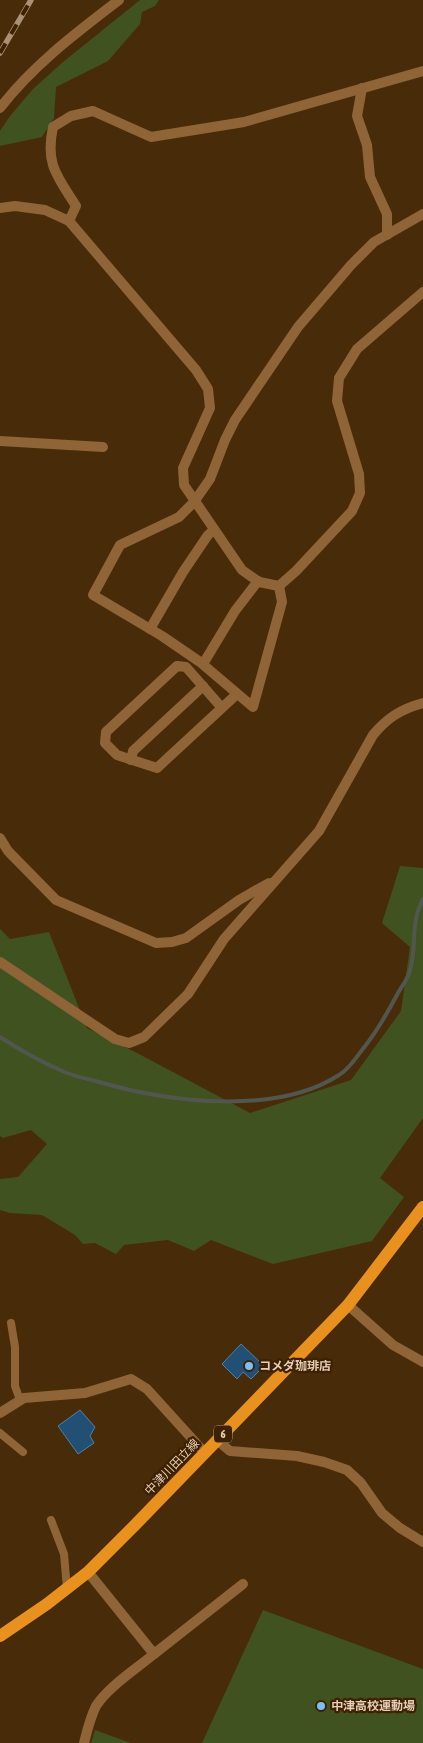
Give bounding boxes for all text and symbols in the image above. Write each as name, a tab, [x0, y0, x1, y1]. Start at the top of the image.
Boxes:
place label: コメダ珈琲店	[259, 1359, 331, 1373]
marker: コメダ珈琲店	[243, 1360, 255, 1372]
road number: 6	[214, 1426, 232, 1442]
street label: 中津川田立線	[142, 1436, 202, 1498]
place label: 中津高校運動場	[331, 1699, 415, 1713]
marker: 中津高校運動場	[315, 1700, 327, 1712]

